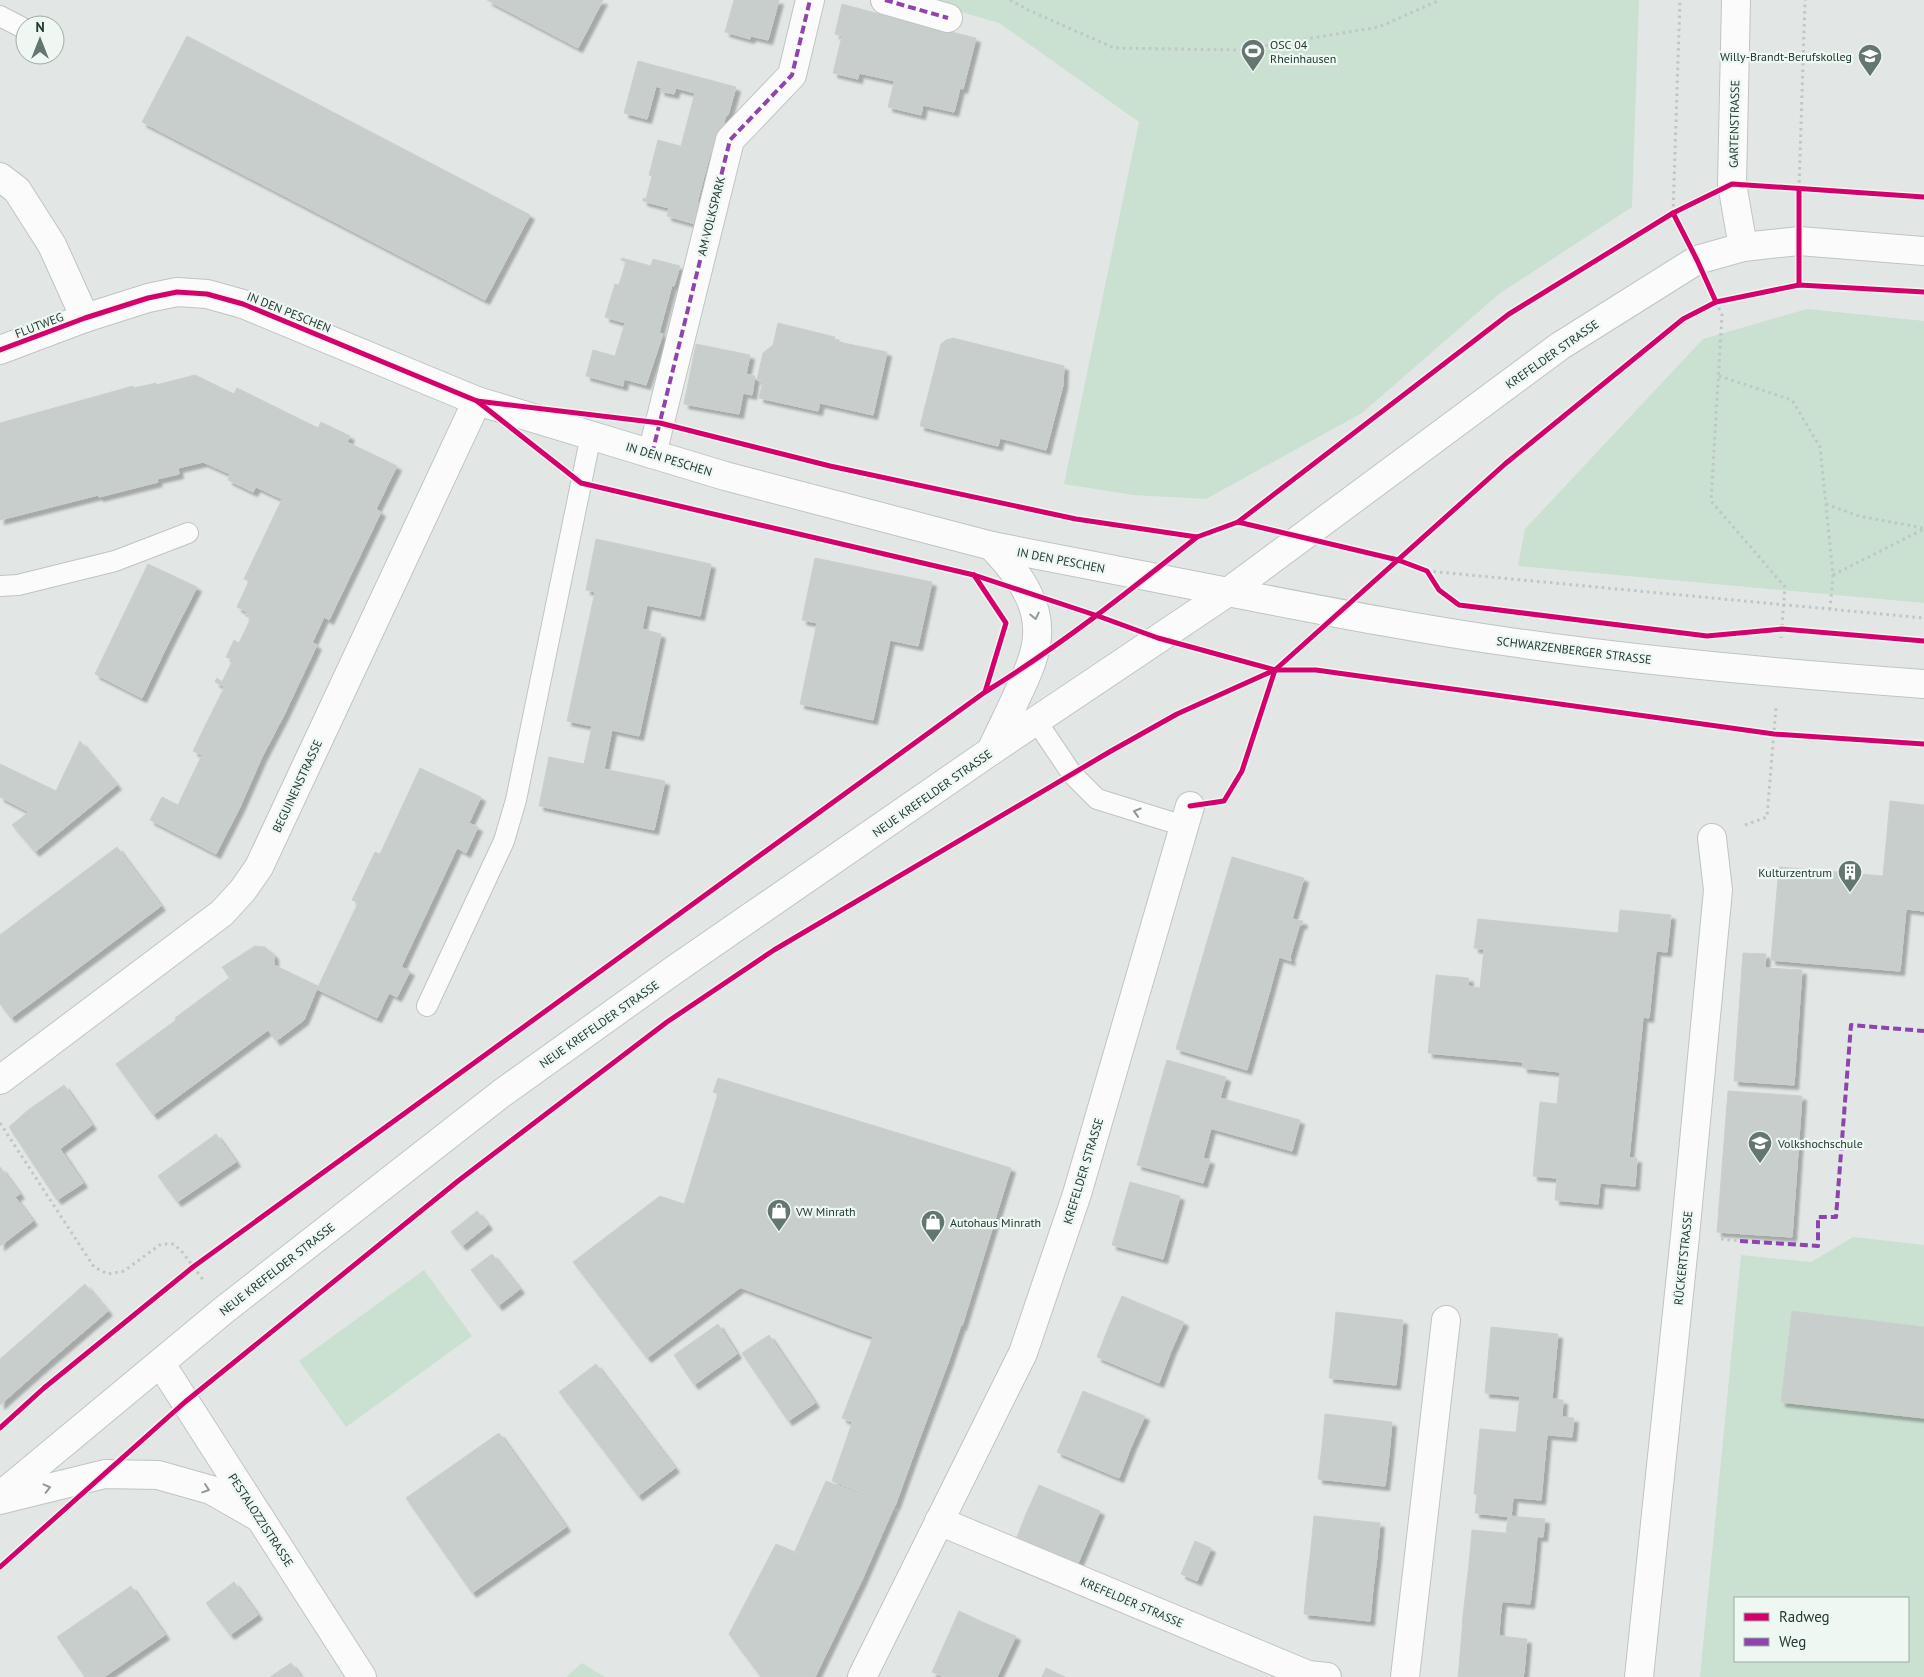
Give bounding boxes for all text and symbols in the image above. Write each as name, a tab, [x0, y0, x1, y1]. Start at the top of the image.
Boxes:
north arrow	[15, 15, 65, 65]
text: N	[35, 18, 45, 36]
place label: OSC 04 Rheinhausen	[1270, 37, 1336, 66]
sports icon: OSC 04 Rheinhausen	[1240, 38, 1266, 72]
school or university icon: Willy-Brandt-Berufskolleg	[1857, 43, 1883, 77]
place label: Willy-Brandt-Berufskolleg	[1720, 49, 1852, 64]
street label: GARTENSTRASSE	[1726, 80, 1742, 168]
street label: AM VOLKSPARK	[694, 175, 728, 257]
street label: IN DEN PESCHEN	[245, 288, 333, 336]
street label: FLUTWEG	[13, 309, 65, 341]
street label: KREFELDER STRASSE	[1502, 316, 1602, 392]
street label: IN DEN PESCHEN	[624, 439, 714, 479]
street label: IN DEN PESCHEN	[1016, 544, 1106, 576]
one-way arrow	[1030, 612, 1040, 621]
street label: SCHWARZENBERGER STRASSE	[1496, 633, 1652, 667]
street label: BEGUINENSTRASSE	[269, 737, 325, 835]
street label: NEUE KREFELDER STRASSE	[869, 746, 995, 840]
one-way arrow	[1134, 808, 1142, 818]
building icon: Kulturzentrum	[1837, 859, 1863, 893]
place label: Kulturzentrum	[1758, 865, 1832, 880]
street label: NEUE KREFELDER STRASSE	[536, 977, 662, 1071]
street label: KREFELDER STRASSE	[1060, 1116, 1106, 1226]
school or university icon: Volkshochschule	[1747, 1130, 1773, 1164]
place label: Volkshochschule	[1777, 1136, 1863, 1151]
shop icon: VW Minrath	[766, 1198, 792, 1232]
place label: VW Minrath	[795, 1204, 856, 1219]
shop icon: Autohaus Minrath	[920, 1209, 946, 1243]
street label: RÜCKERTSTRASSE	[1671, 1210, 1695, 1306]
place label: Autohaus Minrath	[950, 1215, 1041, 1230]
street label: NEUE KREFELDER STRASSE	[216, 1219, 338, 1319]
street label: PESTALOZZISTRASSE	[225, 1471, 297, 1569]
one-way arrow	[201, 1483, 210, 1493]
one-way arrow	[43, 1484, 51, 1494]
street label: KREFELDER STRASSE	[1078, 1574, 1186, 1630]
legend	[1734, 1597, 1909, 1662]
text: Radweg	[1779, 1607, 1830, 1626]
text: Weg	[1779, 1632, 1806, 1651]

